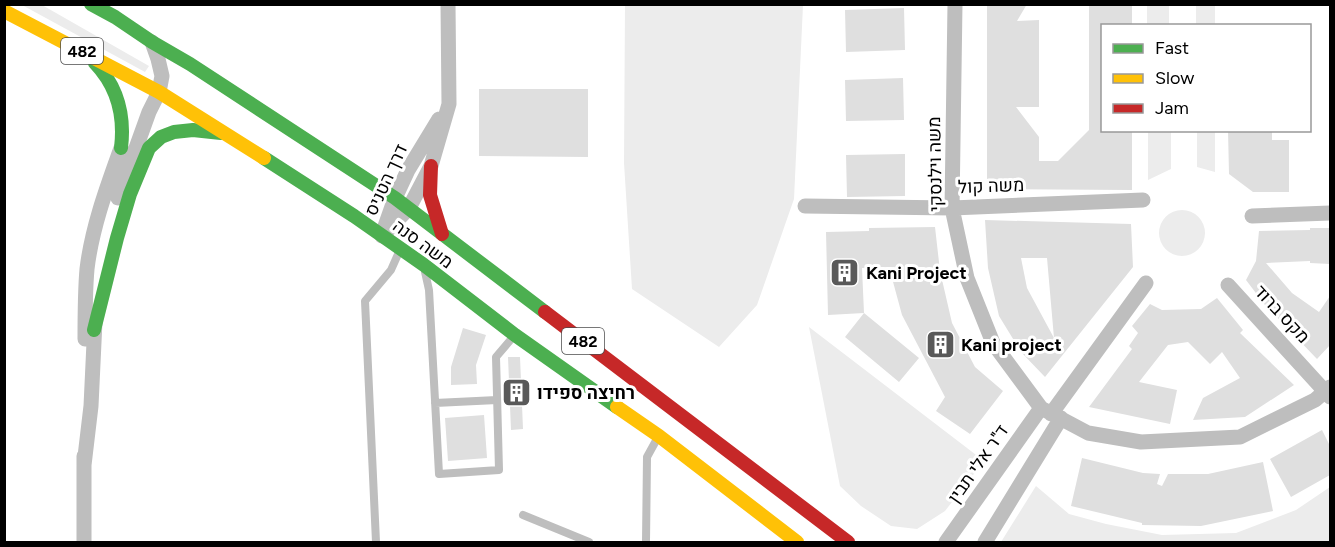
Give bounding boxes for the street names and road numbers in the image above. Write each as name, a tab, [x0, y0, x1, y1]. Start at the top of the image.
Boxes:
road number: 482	[61, 38, 103, 64]
street label: משה וילנסקי	[923, 116, 947, 212]
street label: דרך הטניס	[360, 141, 412, 219]
street label: משה קול	[957, 174, 1025, 198]
street label: משה סנה	[388, 215, 458, 273]
street label: מקס ברוד	[1250, 280, 1314, 348]
road number: 482	[562, 328, 604, 354]
street label: ד"ר אלי תבין	[943, 421, 1013, 507]

